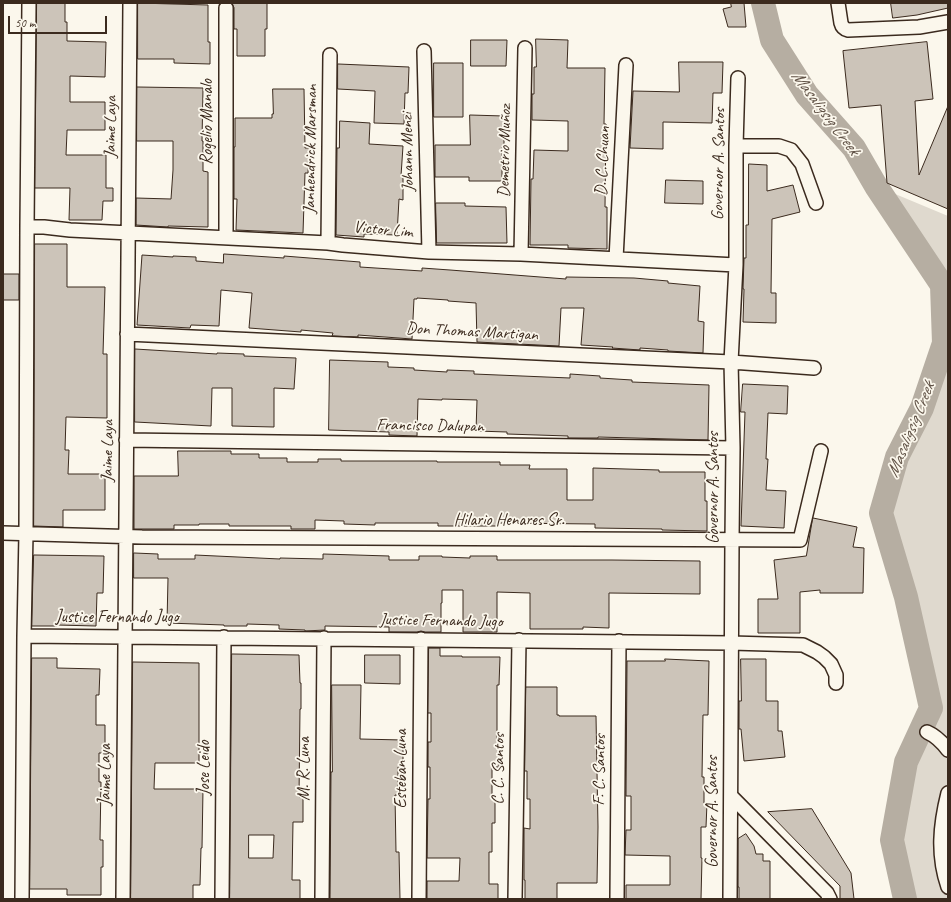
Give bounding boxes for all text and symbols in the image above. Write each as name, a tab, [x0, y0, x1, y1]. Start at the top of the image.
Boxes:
scale bar	[10, 8, 109, 34]
text: 50 m	[15, 15, 35, 31]
water label: Masaligsig Creek	[786, 66, 864, 160]
street label: Rogelio Manalo	[198, 79, 218, 165]
street label: Janhendrick Marsman	[300, 84, 322, 214]
street label: Jaime Laya	[100, 96, 122, 158]
street label: Demetrio Muñoz	[494, 104, 516, 198]
street label: Governor A. Santos	[708, 108, 730, 220]
street label: Johann Menzi	[397, 112, 419, 192]
street label: D. C. Chuan	[591, 126, 615, 196]
street label: Victor Lim	[352, 217, 414, 243]
street label: Don Thomas Martigan	[405, 318, 539, 346]
water label: Masaligsig Creek	[882, 379, 940, 481]
street label: Francisco Dalupan	[376, 415, 484, 437]
street label: Jaime Laya	[97, 420, 119, 482]
street label: Governor A. Santos	[704, 432, 724, 544]
street label: Hilario Henares Sr.	[454, 511, 564, 531]
street label: Justice Fernando Jugo	[56, 608, 178, 628]
street label: Justice Fernando Jugo	[379, 610, 503, 632]
street label: Esteban Luna	[392, 729, 412, 809]
street label: C. C. Santos	[488, 733, 510, 805]
street label: F. C. Santos	[589, 734, 611, 806]
street label: M. R. Luna	[295, 737, 315, 801]
street label: Jose Leido	[195, 740, 215, 796]
street label: Jaime Laya	[96, 744, 116, 806]
street label: Governor A. Santos	[703, 756, 723, 868]

